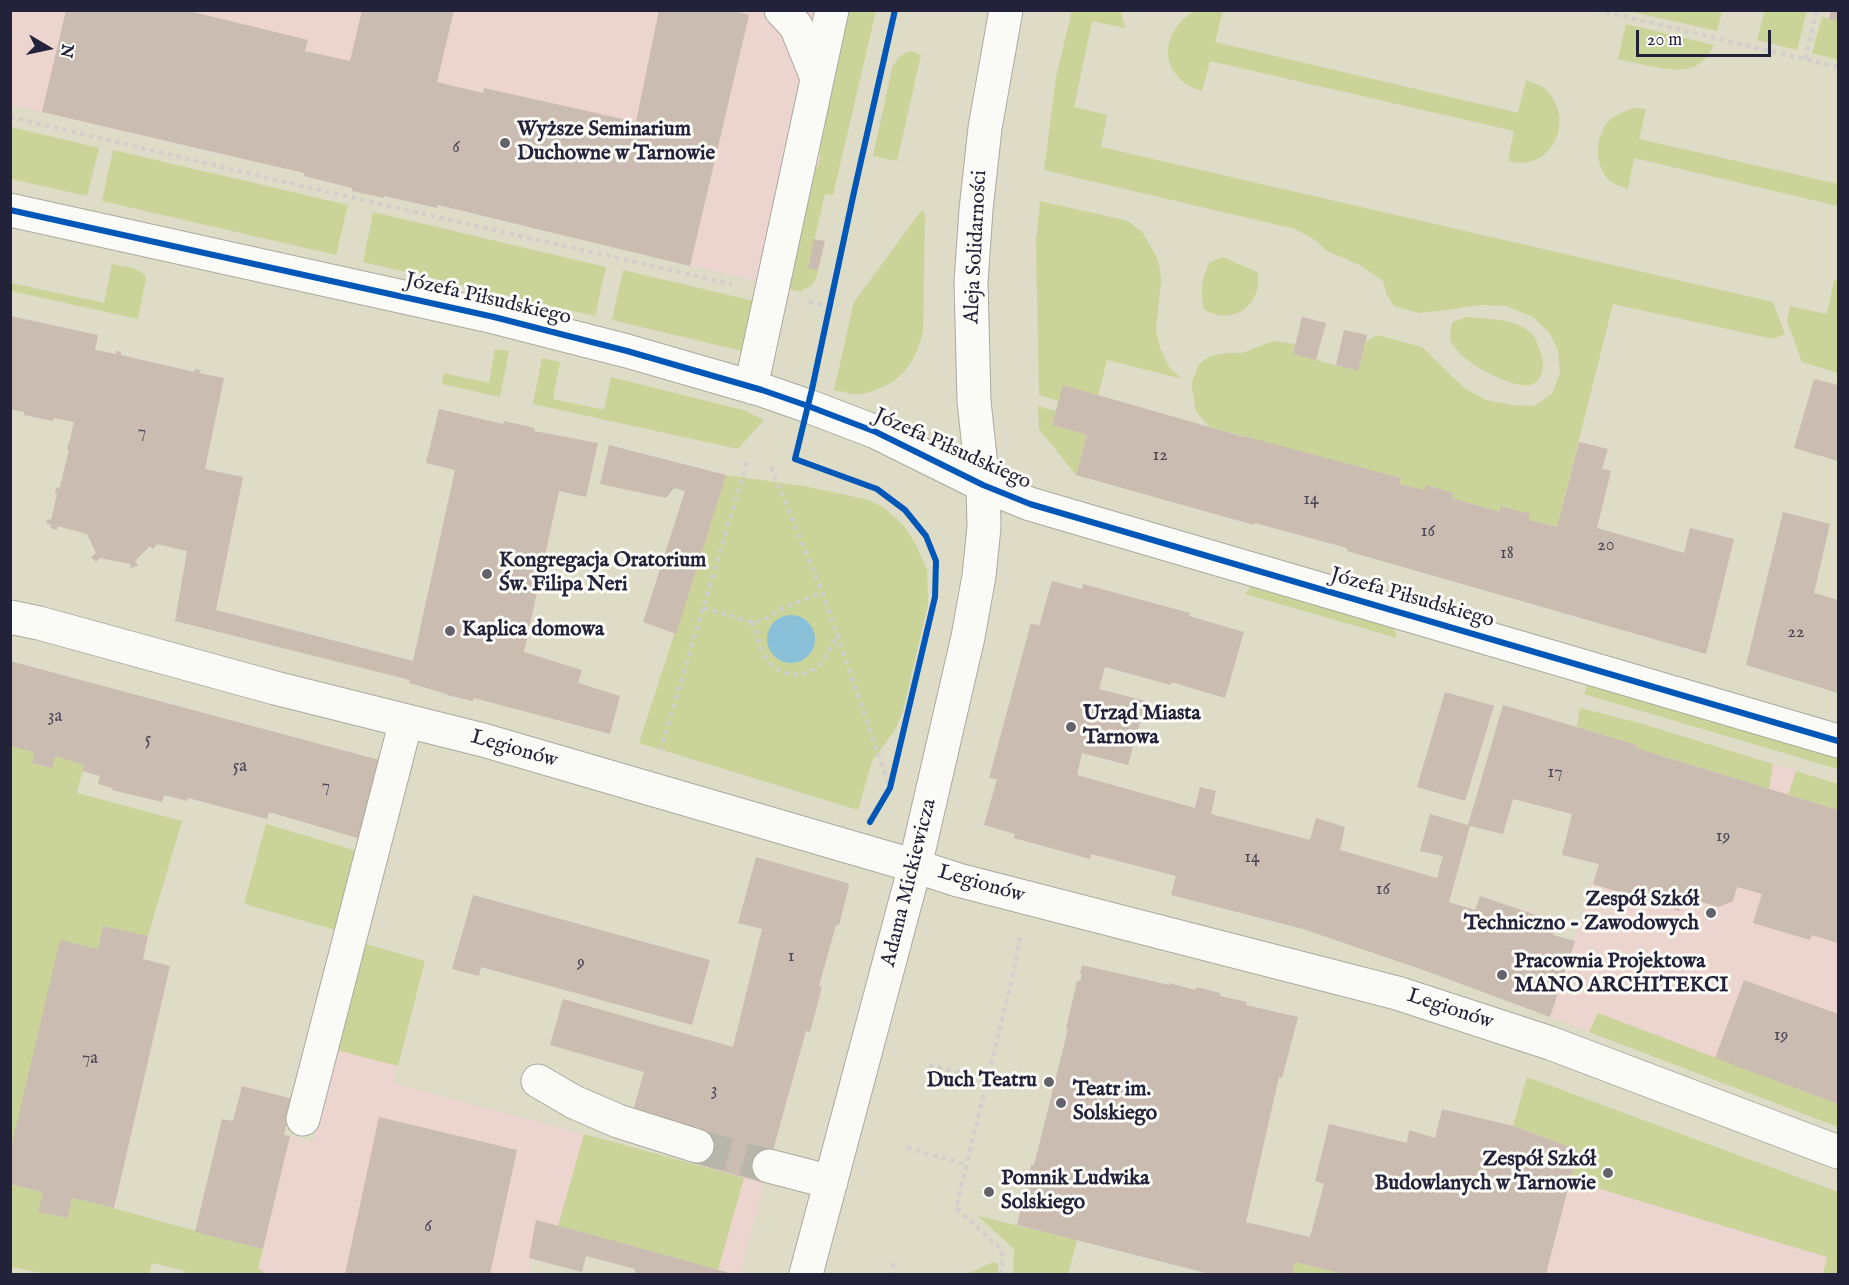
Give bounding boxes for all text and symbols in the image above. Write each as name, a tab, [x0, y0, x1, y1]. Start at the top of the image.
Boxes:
north arrow	[18, 18, 78, 78]
scale bar	[1639, 18, 1774, 56]
text: 20 m	[1647, 29, 1682, 52]
text: N	[55, 42, 77, 59]
place label: Wyższe Seminarium Duchowne w Tarnowie	[517, 118, 715, 168]
marker: Wyższe Seminarium Duchowne w Tarnowie	[498, 136, 512, 150]
house number: 6	[452, 137, 460, 159]
street label: Aleja Solidarności	[960, 169, 994, 325]
street label: Józefa Piłsudskiego	[403, 269, 573, 331]
street label: Józefa Piłsudskiego	[870, 404, 1034, 496]
house number: 7	[138, 422, 146, 444]
house number: 12	[1152, 445, 1168, 467]
house number: 14	[1303, 489, 1319, 511]
house number: 16	[1421, 521, 1435, 543]
house number: 20	[1597, 535, 1615, 557]
house number: 18	[1500, 543, 1514, 565]
place label: Kongregacja Oratorium Św. Filipa Neri	[499, 549, 706, 599]
street label: Józefa Piłsudskiego	[1327, 564, 1497, 634]
marker: Kongregacja Oratorium Św. Filipa Neri	[480, 567, 494, 581]
place label: Kaplica domowa	[462, 618, 604, 644]
house number: 22	[1788, 622, 1804, 644]
marker: Kaplica domowa	[443, 624, 457, 638]
place label: Urząd Miasta Tarnowa	[1083, 702, 1201, 752]
house number: 3a	[48, 706, 62, 728]
marker: Urząd Miasta Tarnowa	[1064, 720, 1078, 734]
street label: Legionów	[468, 726, 560, 774]
house number: 5	[145, 729, 151, 751]
house number: 5a	[233, 756, 247, 778]
house number: 17	[1547, 762, 1563, 784]
house number: 7	[322, 776, 330, 798]
street label: Adama Mickiewicza	[877, 796, 943, 970]
house number: 19	[1716, 826, 1730, 848]
house number: 14	[1244, 847, 1260, 869]
street label: Legionów	[935, 861, 1027, 909]
house number: 16	[1376, 879, 1390, 901]
place label: Zespół Szkół Techniczno - Zawodowych	[1464, 888, 1699, 938]
marker: Zespół Szkół Techniczno - Zawodowych	[1704, 906, 1718, 920]
house number: 1	[788, 946, 794, 968]
place label: Pracownia Projektowa MANO ARCHITEKCI	[1514, 950, 1728, 1000]
house number: 9	[577, 952, 585, 974]
marker: Pracownia Projektowa MANO ARCHITEKCI	[1495, 968, 1509, 982]
street label: Legionów	[1404, 984, 1496, 1036]
house number: 19	[1774, 1025, 1788, 1047]
house number: 7a	[82, 1048, 98, 1070]
place label: Duch Teatru	[926, 1069, 1037, 1095]
marker: Duch Teatru	[1042, 1075, 1056, 1089]
place label: Teatr im. Solskiego	[1073, 1078, 1157, 1128]
house number: 3	[711, 1080, 717, 1102]
marker: Teatr im. Solskiego	[1054, 1096, 1068, 1110]
place label: Zespół Szkół Budowlanych w Tarnowie	[1374, 1148, 1596, 1198]
marker: Zespół Szkół Budowlanych w Tarnowie	[1601, 1166, 1615, 1180]
place label: Pomnik Ludwika Solskiego	[1001, 1167, 1149, 1217]
marker: Pomnik Ludwika Solskiego	[982, 1185, 996, 1199]
house number: 6	[424, 1216, 432, 1238]

